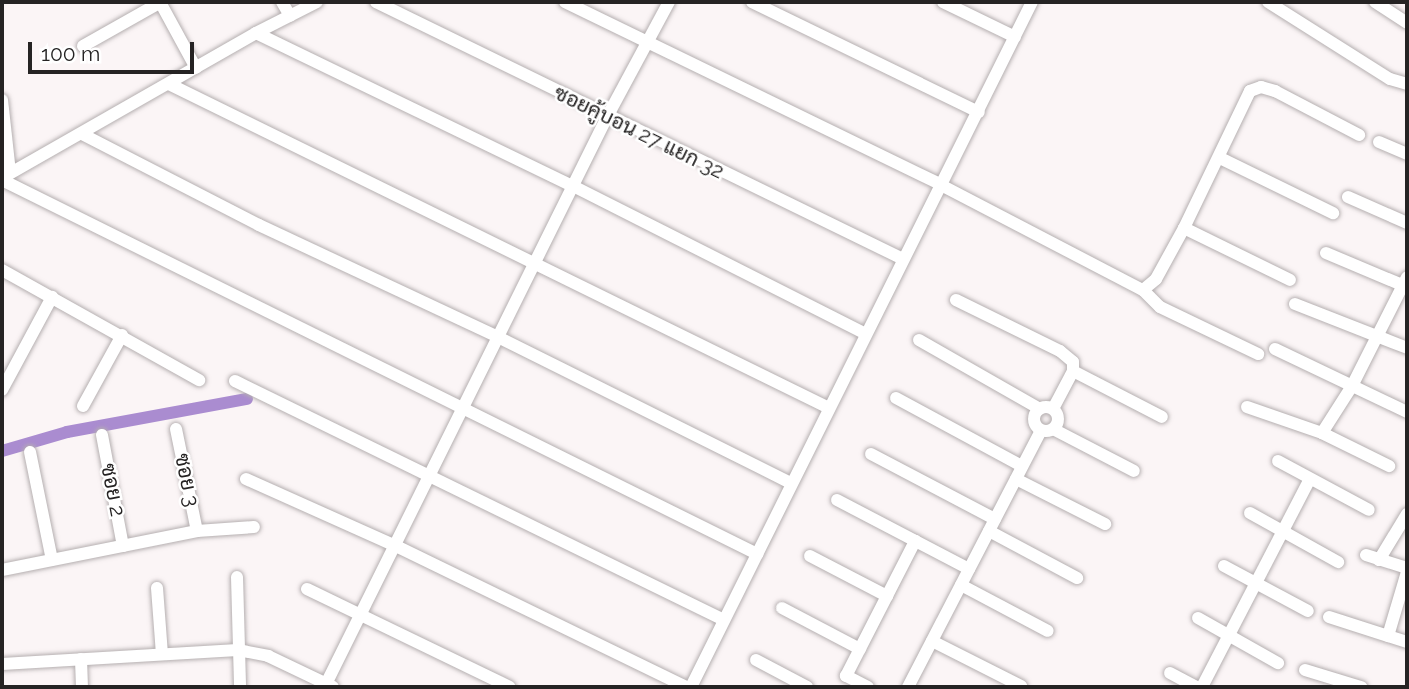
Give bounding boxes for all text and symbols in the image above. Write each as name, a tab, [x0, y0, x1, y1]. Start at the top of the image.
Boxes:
scale bar	[32, 28, 198, 72]
text: 100 m	[41, 41, 100, 66]
street label: ซอยคู้บอน 27 แยก 32	[550, 80, 728, 184]
street label: ซอย 3	[169, 451, 205, 509]
street label: ซอย 2	[96, 461, 130, 519]

